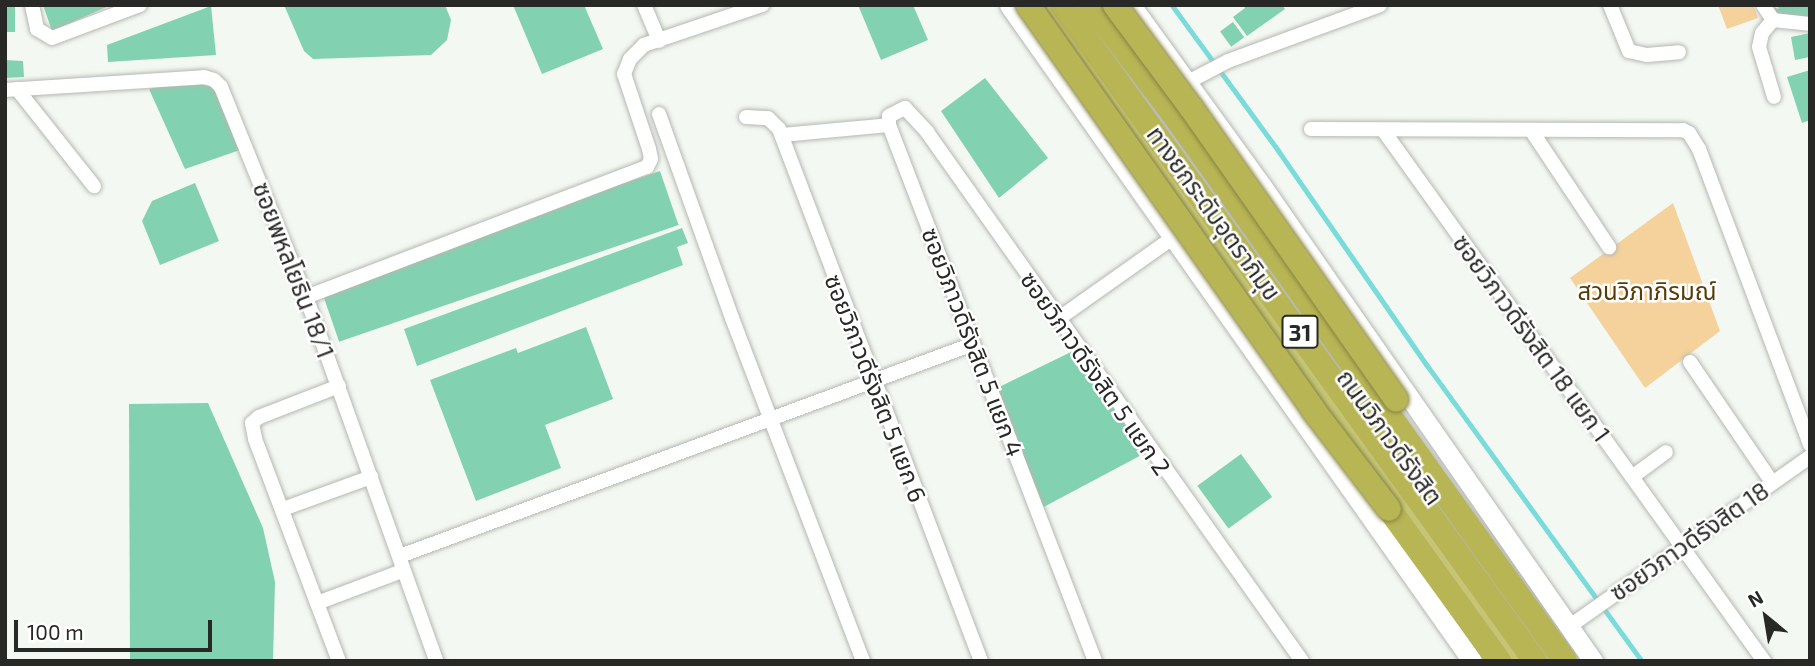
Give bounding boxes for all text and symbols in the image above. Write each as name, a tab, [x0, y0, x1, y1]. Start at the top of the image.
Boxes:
street label: ทางยกระดับอุตราภิมุข	[1141, 120, 1287, 306]
street label: ซอยพหลโยธิน 18/1	[247, 178, 341, 362]
street label: ซอยวิภาวดีรังสิต 5 แยก 4	[916, 223, 1030, 461]
street label: ซอยวิภาวดีรังสิต 18 แยก 1	[1447, 229, 1617, 447]
street label: ซอยวิภาวดีรังสิต 5 แยก 2	[1015, 266, 1177, 480]
street label: ซอยวิภาวดีรังสิต 5 แยก 6	[819, 270, 933, 506]
park label: สวนวิภาภิรมณ์	[1577, 277, 1717, 305]
road number: 31	[1281, 312, 1319, 352]
street label: ถนนวิภาวดีรังสิต	[1331, 364, 1449, 510]
street label: ซอยวิภาวดีรังสิต 18	[1604, 476, 1774, 606]
north arrow	[1731, 582, 1801, 652]
text: N	[1744, 585, 1767, 612]
scale bar	[18, 606, 215, 650]
text: 100 m	[27, 619, 84, 644]

